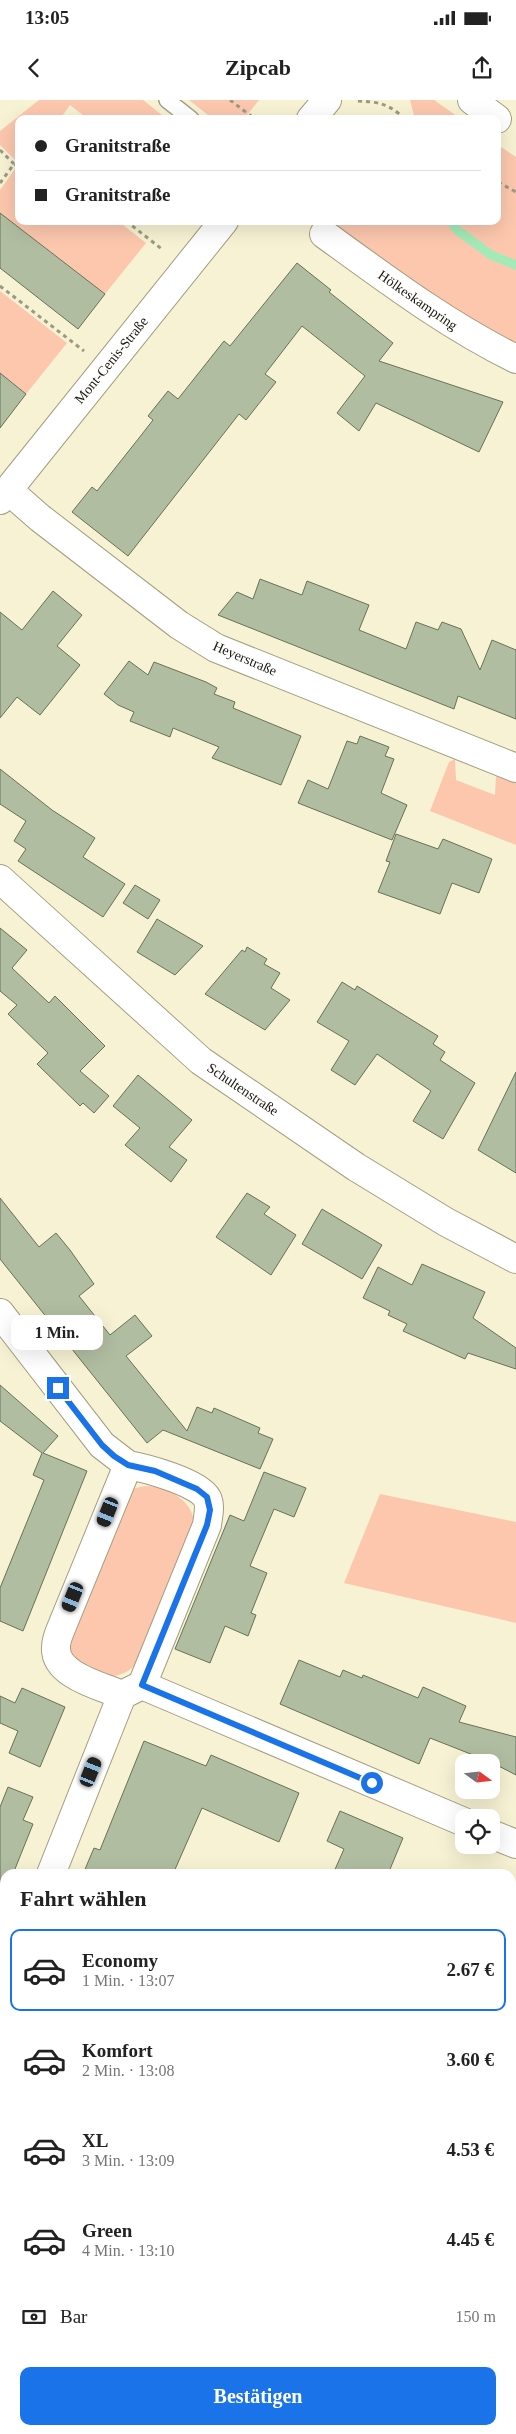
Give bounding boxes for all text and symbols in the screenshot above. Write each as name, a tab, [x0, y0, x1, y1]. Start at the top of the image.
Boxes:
text: 13:05	[25, 7, 69, 28]
icon: back	[20, 54, 48, 82]
icon: share	[468, 54, 496, 82]
text: Zipcab	[225, 55, 291, 80]
text: Granitstraße	[65, 135, 171, 156]
text: Granitstraße	[65, 184, 171, 205]
street label: Hölkeskampring	[375, 268, 460, 333]
street label: Mont-Cenis-Straße	[72, 314, 151, 407]
street label: Heyerstraße	[211, 638, 279, 679]
street label: Schultenstraße	[204, 1060, 281, 1119]
callout: 1 Min.	[12, 1316, 104, 1350]
text: 1 Min.	[35, 1324, 79, 1341]
route end	[47, 1377, 69, 1399]
car	[95, 1495, 120, 1529]
car	[60, 1580, 85, 1614]
north arrow	[455, 1754, 500, 1799]
map controls	[455, 1754, 500, 1854]
car	[78, 1755, 103, 1789]
route start	[361, 1772, 383, 1794]
button: locate	[455, 1809, 500, 1854]
text: Fahrt wählen	[20, 1886, 147, 1911]
icon: car	[22, 1948, 67, 1993]
text: Economy	[82, 1950, 158, 1971]
text: 2.67 €	[447, 1959, 494, 1980]
text: 1 Min. · 13:07	[82, 1972, 174, 1989]
icon: car	[22, 2038, 67, 2083]
text: Komfort	[82, 2040, 153, 2061]
text: 3.60 €	[447, 2049, 494, 2070]
text: 2 Min. · 13:08	[82, 2062, 174, 2079]
icon: car	[22, 2128, 67, 2173]
text: XL	[82, 2130, 108, 2151]
text: 4.53 €	[447, 2139, 494, 2160]
text: 3 Min. · 13:09	[82, 2152, 174, 2169]
icon: car	[22, 2218, 67, 2263]
text: Green	[82, 2220, 132, 2241]
text: 4.45 €	[447, 2229, 494, 2250]
text: 4 Min. · 13:10	[82, 2242, 174, 2259]
icon: cash	[20, 2303, 48, 2331]
text: Bar	[60, 2306, 87, 2327]
text: 150 m	[456, 2308, 496, 2325]
button: Bestätigen	[20, 2367, 496, 2425]

